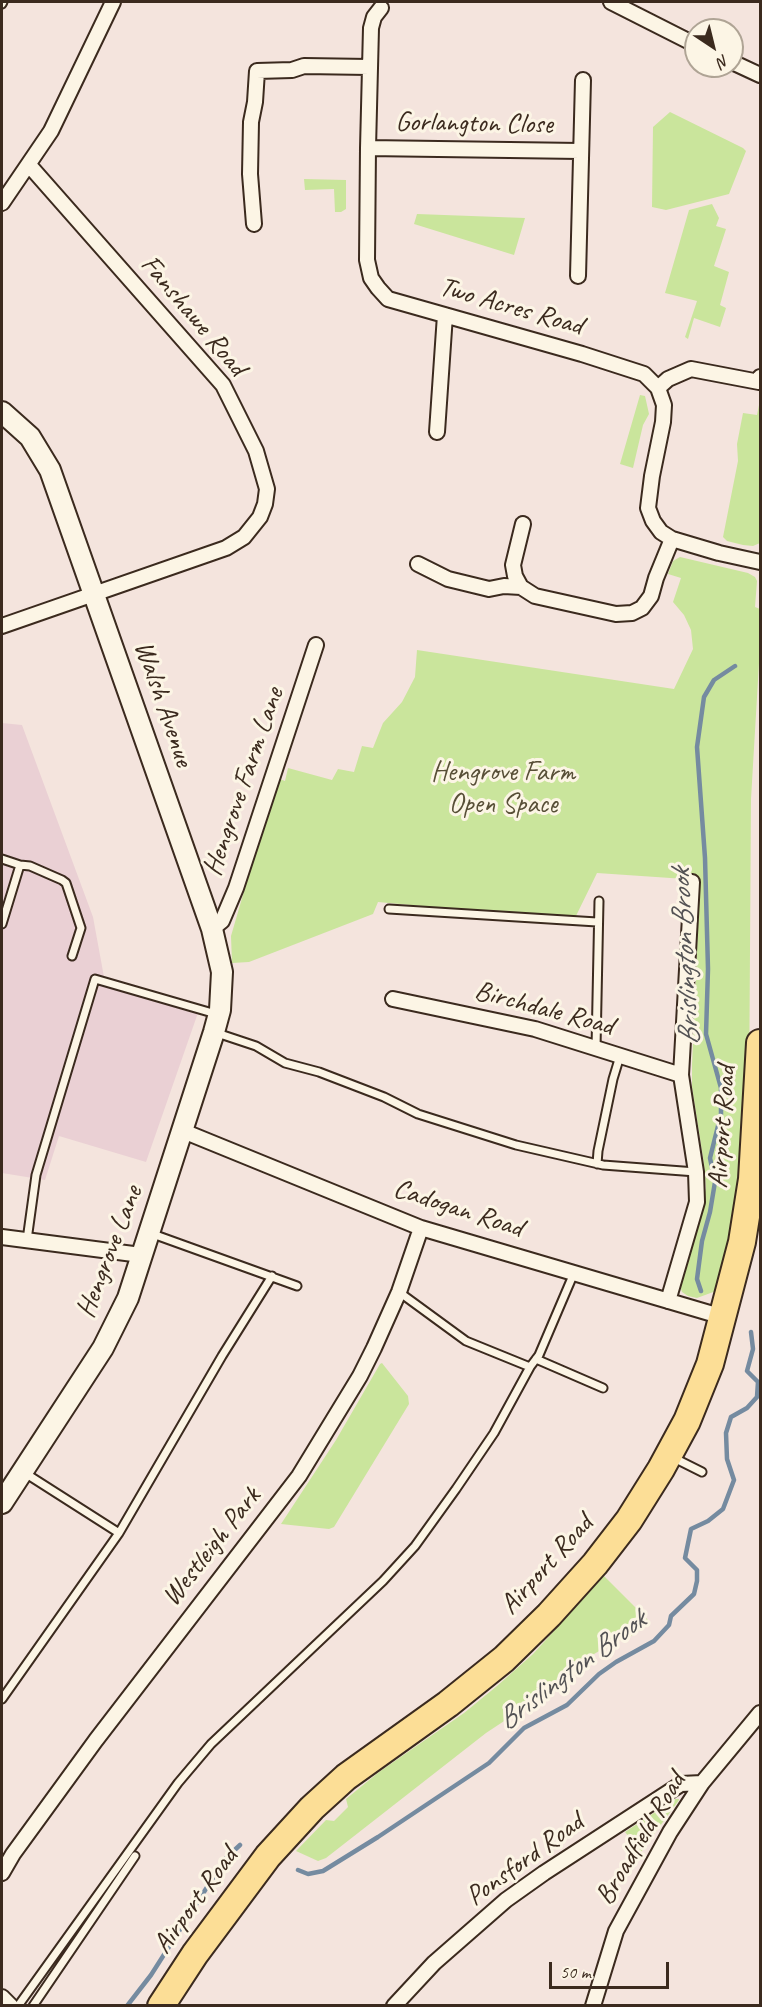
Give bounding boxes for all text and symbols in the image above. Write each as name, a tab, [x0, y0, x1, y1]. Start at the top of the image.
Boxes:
north arrow	[684, 18, 744, 78]
text: N	[713, 50, 733, 72]
street label: Gorlangton Close	[395, 106, 553, 142]
street label: Fanshawe Road	[133, 249, 253, 383]
street label: Two Acres Road	[435, 271, 587, 343]
street label: Walsh Avenue	[126, 637, 200, 771]
street label: Hengrove Farm Lane	[196, 684, 292, 880]
park label: Hengrove Farm Open Space	[431, 756, 575, 822]
water label: Brislington Brook	[663, 868, 709, 1046]
street label: Birchdale Road	[471, 974, 617, 1044]
street label: Airport Road	[702, 1065, 744, 1189]
street label: Cadogan Road	[389, 1172, 527, 1246]
street label: Hengrove Lane	[70, 1181, 150, 1323]
street label: Westleigh Park	[155, 1481, 269, 1613]
street label: Airport Road	[493, 1508, 601, 1622]
water label: Brislington Brook	[490, 1603, 654, 1739]
street label: Broadfield Road	[588, 1767, 694, 1911]
street label: Ponsford Road	[460, 1806, 590, 1914]
street label: Airport Road	[146, 1841, 246, 1961]
scale bar	[552, 1950, 672, 1988]
text: 50 m	[560, 1961, 591, 1983]

